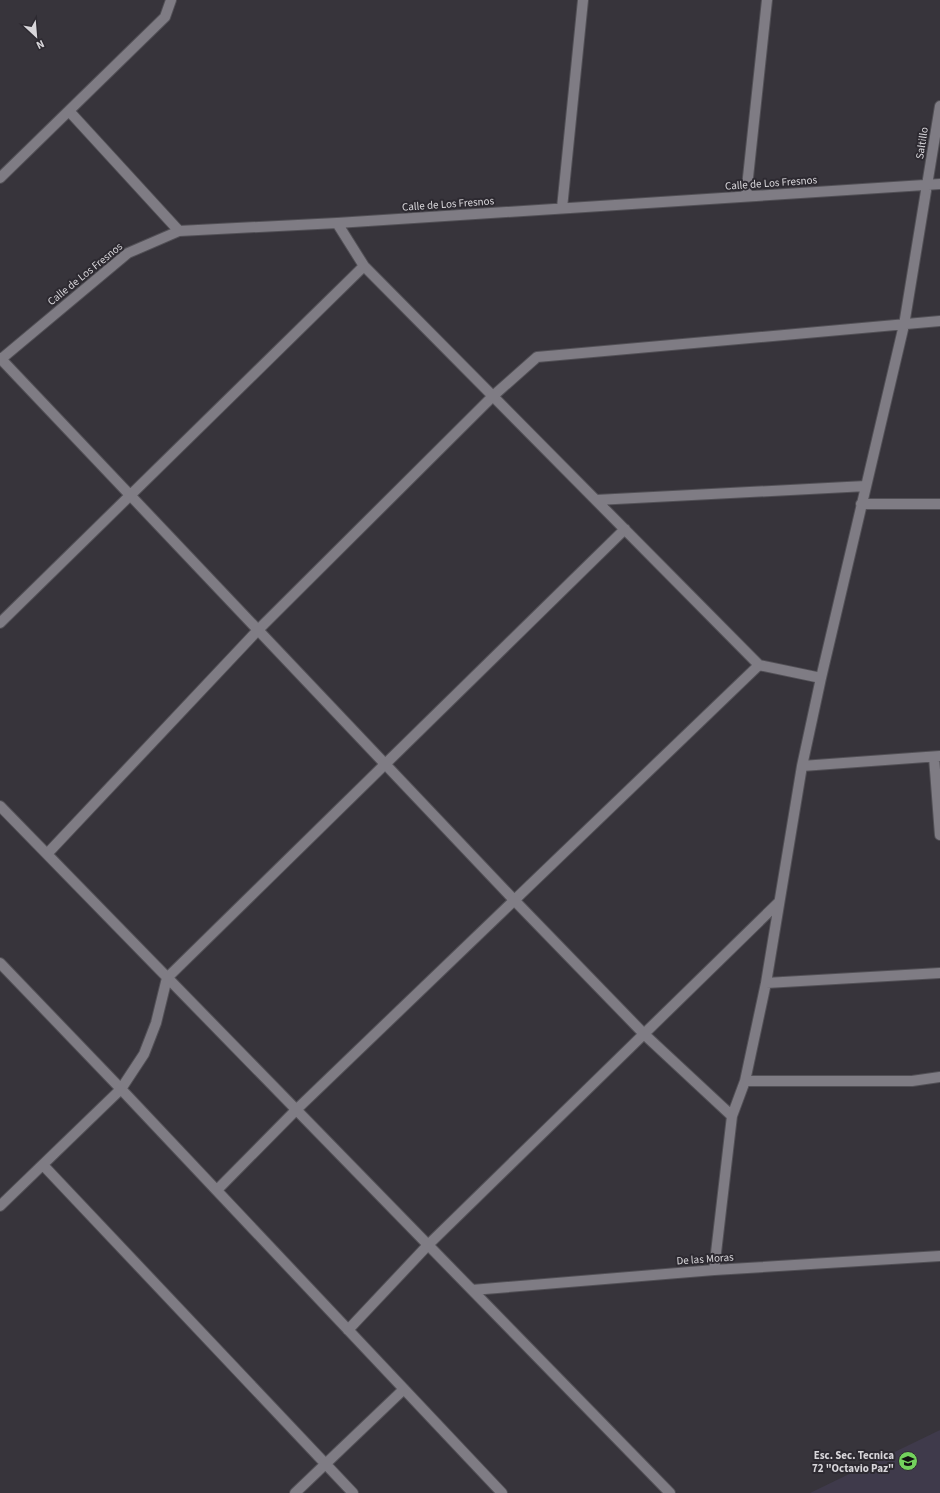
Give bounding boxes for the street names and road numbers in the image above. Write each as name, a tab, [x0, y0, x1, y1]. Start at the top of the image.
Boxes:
street label: Saltillo	[912, 126, 932, 160]
street label: Calle de Los Fresnos	[724, 172, 818, 194]
street label: Calle de Los Fresnos	[401, 193, 495, 215]
street label: Calle de Los Fresnos	[44, 239, 126, 309]
street label: De las Moras	[676, 1249, 734, 1268]

